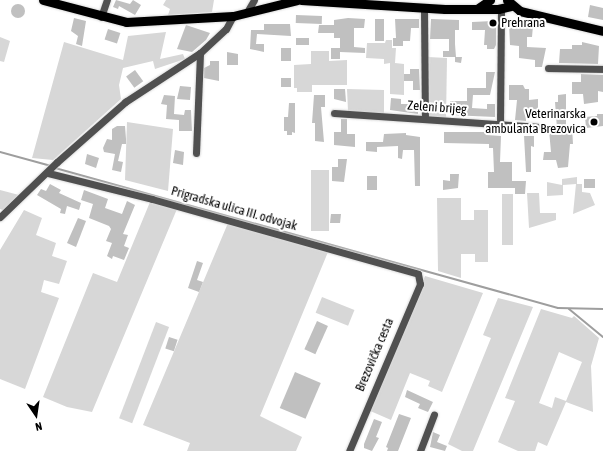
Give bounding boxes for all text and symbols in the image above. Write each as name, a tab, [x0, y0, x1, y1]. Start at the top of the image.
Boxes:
place label: Prehrana	[501, 15, 545, 31]
marker: Prehrana	[488, 18, 498, 28]
street label: Zeleni brijeg	[407, 98, 467, 118]
place label: Veterinarska ambulanta Brezovica	[485, 107, 586, 138]
marker: Veterinarska ambulanta Brezovica	[589, 117, 599, 127]
street label: Prigradska ulica III. odvojak	[169, 184, 299, 234]
street label: Brezovička cesta	[353, 316, 397, 394]
north arrow	[16, 395, 56, 435]
text: N	[34, 420, 43, 433]

